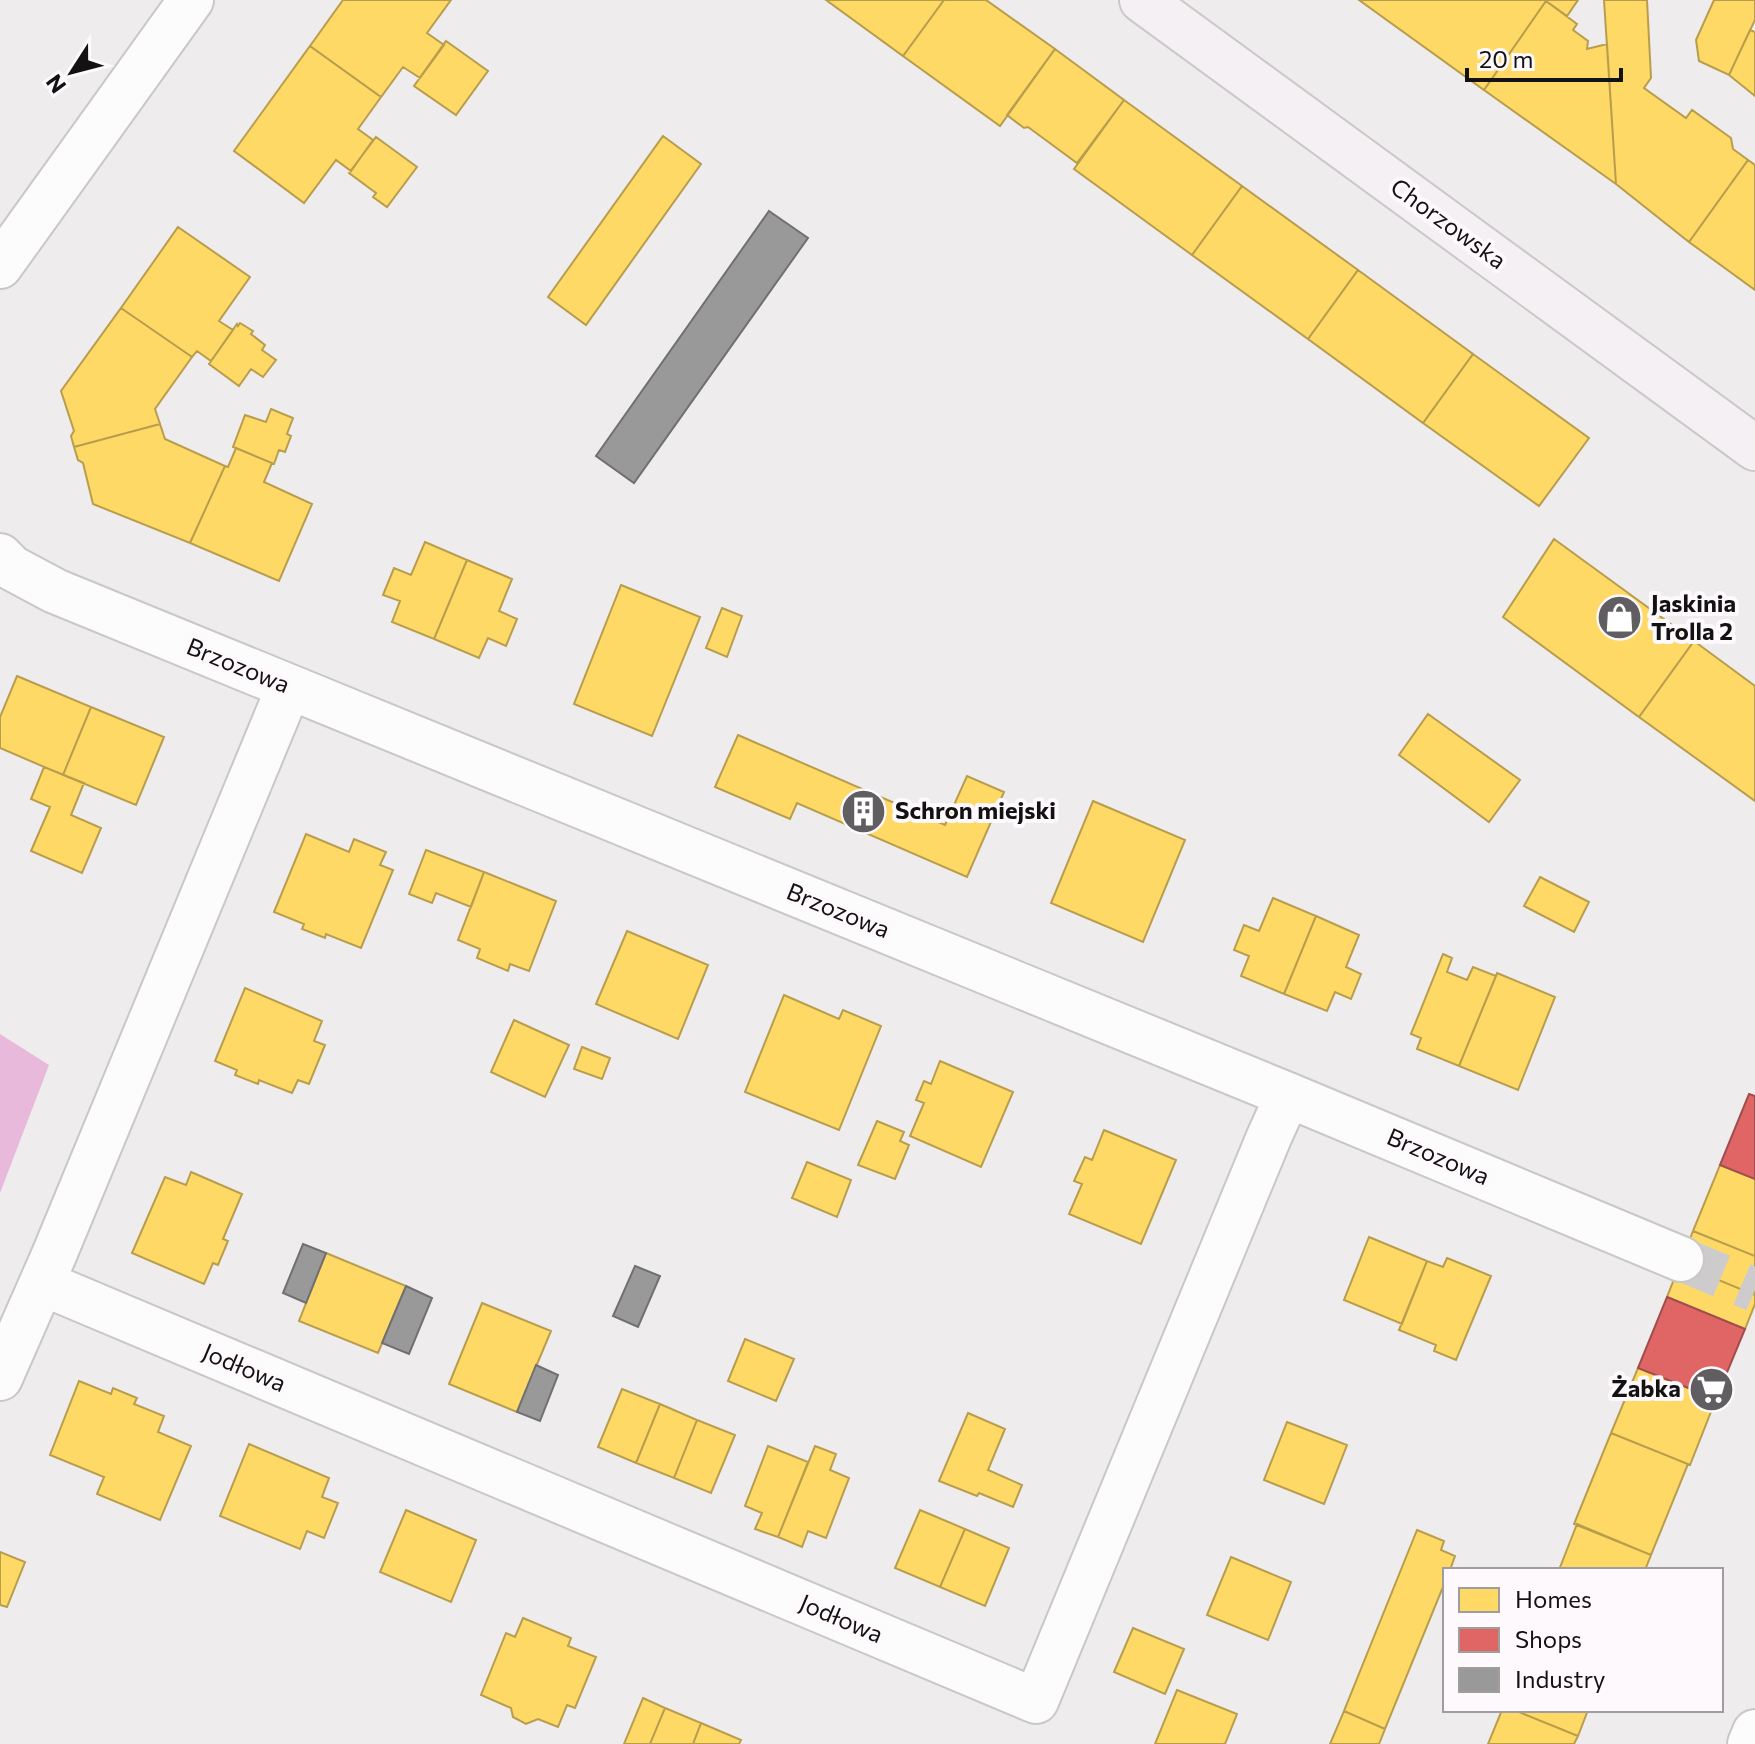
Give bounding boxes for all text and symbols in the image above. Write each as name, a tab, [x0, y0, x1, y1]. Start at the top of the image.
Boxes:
north arrow	[32, 32, 112, 112]
scale bar	[1467, 32, 1621, 82]
text: 20 m	[1479, 44, 1533, 73]
text: N	[40, 69, 71, 99]
street label: Chorzowska	[1386, 171, 1512, 274]
place label: Jaskinia Trolla 2	[1651, 588, 1736, 645]
shop icon: Jaskinia Trolla 2	[1596, 594, 1644, 642]
street label: Brzozowa	[183, 631, 294, 698]
building icon: Schron miejski	[840, 787, 888, 835]
place label: Schron miejski	[895, 795, 1056, 824]
street label: Brzozowa	[783, 876, 894, 943]
street label: Brzozowa	[1383, 1121, 1494, 1190]
street label: Jodłowa	[198, 1336, 291, 1397]
supermarket icon: Żabka	[1688, 1365, 1736, 1413]
place label: Żabka	[1611, 1373, 1681, 1402]
legend	[1443, 1568, 1723, 1712]
text: Homes	[1515, 1584, 1592, 1613]
street label: Jodłowa	[795, 1587, 888, 1648]
text: Shops	[1515, 1624, 1582, 1653]
text: Industry	[1515, 1664, 1605, 1693]

